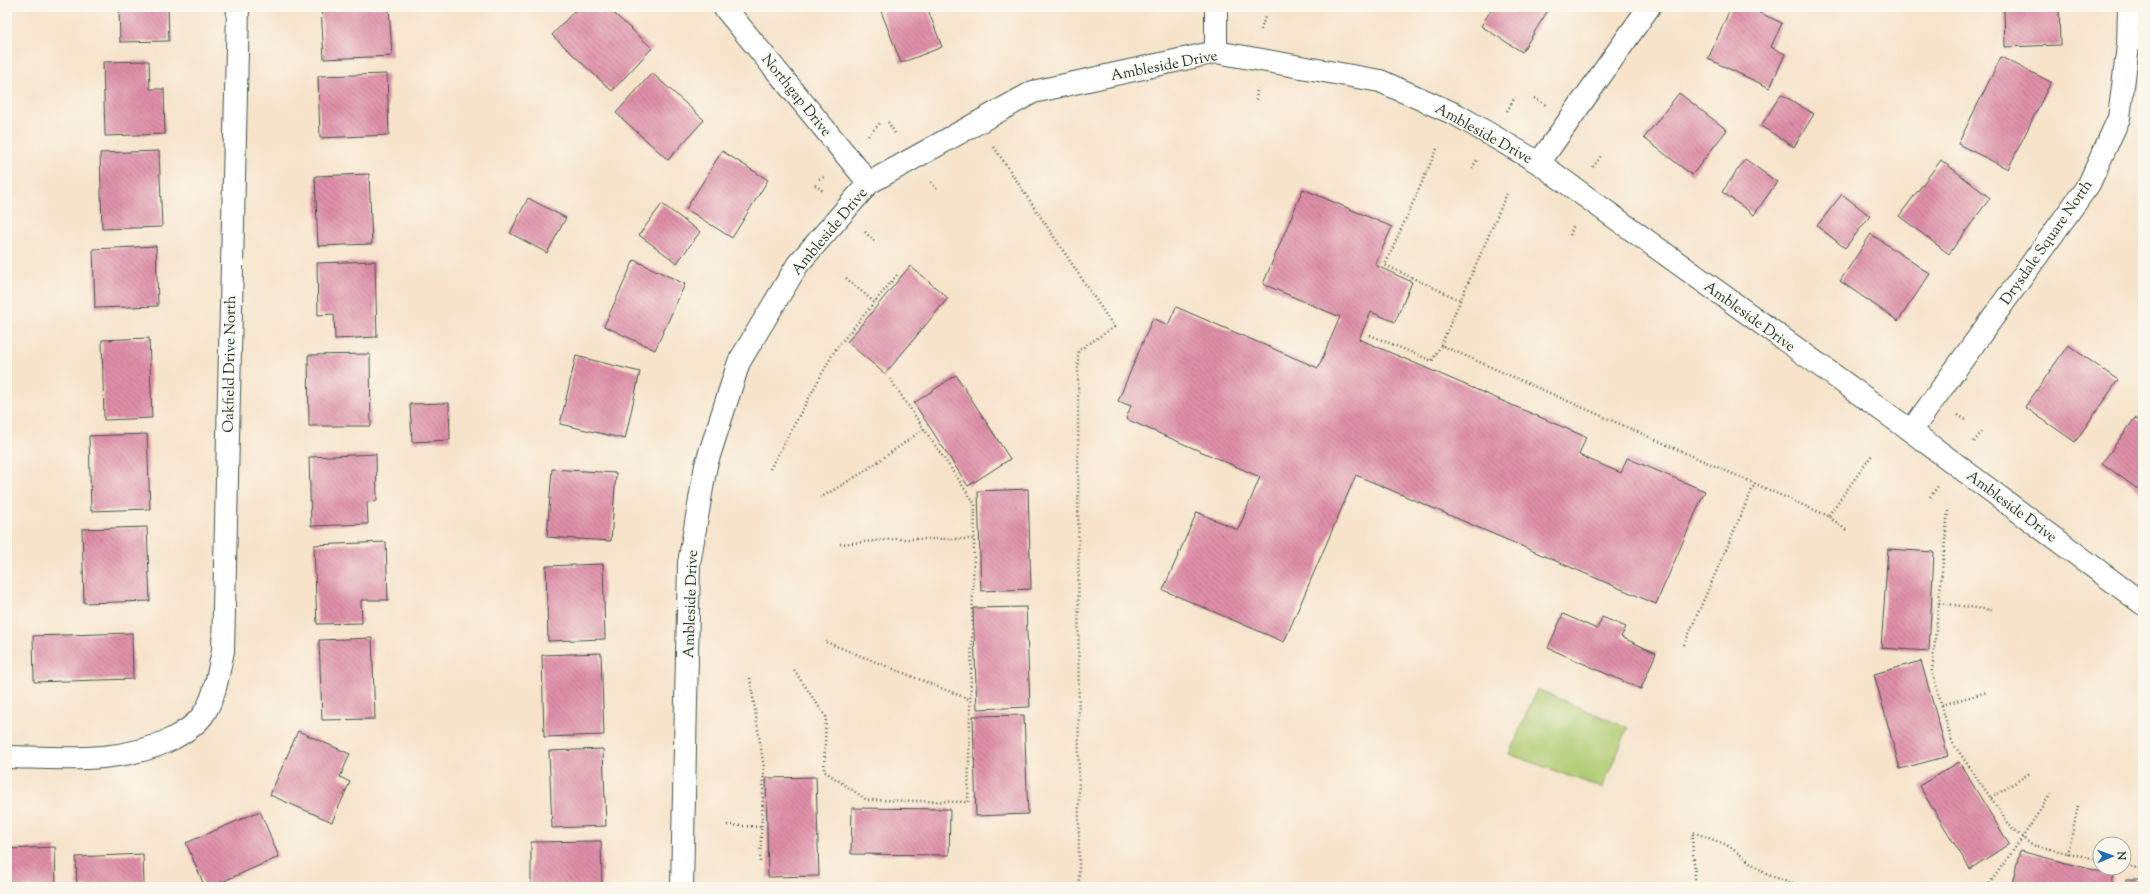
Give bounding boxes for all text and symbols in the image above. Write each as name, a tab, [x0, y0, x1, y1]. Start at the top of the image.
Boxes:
street label: Ambleside Drive	[1109, 46, 1219, 87]
street label: Northgap Drive	[756, 50, 836, 142]
street label: Ambleside Drive	[1431, 99, 1536, 170]
street label: Drysdale Square North	[1996, 176, 2098, 310]
street label: Ambleside Drive	[787, 184, 873, 280]
street label: Ambleside Drive	[1699, 277, 1799, 358]
street label: Oakfield Drive North	[219, 295, 242, 433]
street label: Ambleside Drive	[1962, 466, 2061, 548]
street label: Ambleside Drive	[679, 550, 704, 659]
north arrow	[2092, 836, 2132, 876]
text: N	[2113, 850, 2129, 861]

